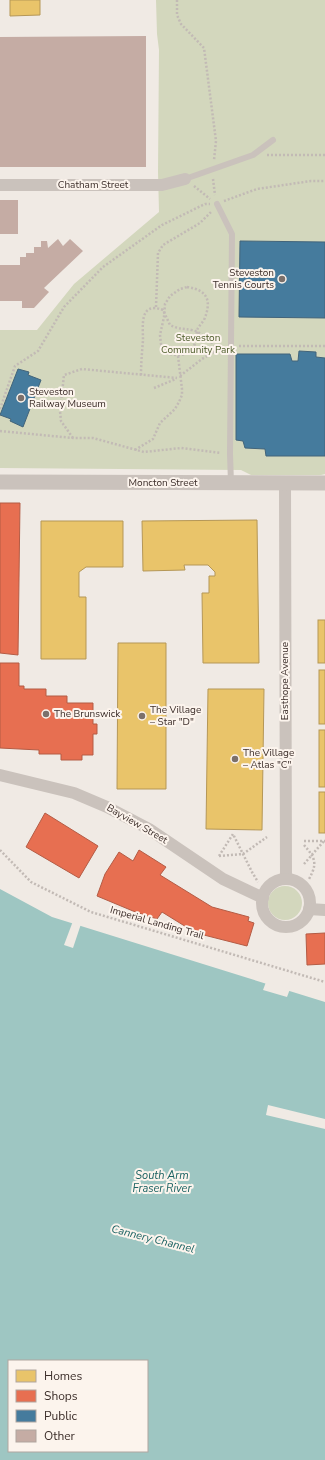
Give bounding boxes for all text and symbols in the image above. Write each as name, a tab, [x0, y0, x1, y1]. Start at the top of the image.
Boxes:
street label: Chatham Street	[58, 178, 129, 192]
place label: Steveston Tennis Courts	[213, 266, 274, 292]
marker: Steveston Tennis Courts	[277, 274, 287, 284]
park label: Steveston Community Park	[161, 331, 236, 357]
place label: Steveston Railway Museum	[29, 385, 106, 411]
marker: Steveston Railway Museum	[16, 393, 26, 403]
street label: Moncton Street	[129, 476, 198, 490]
street label: Easthope Avenue	[278, 642, 292, 720]
place label: The Village – Star "D"	[150, 703, 201, 729]
place label: The Brunswick	[54, 707, 121, 721]
marker: The Brunswick	[41, 709, 51, 719]
marker: The Village – Star "D"	[137, 711, 147, 721]
place label: The Village – Atlas "C"	[243, 746, 294, 772]
marker: The Village – Atlas "C"	[230, 754, 240, 764]
street label: Bayview Street	[104, 801, 171, 847]
street label: Imperial Landing Trail	[108, 903, 206, 943]
water label: South Arm Fraser River	[133, 1168, 192, 1196]
water label: Cannery Channel	[110, 1221, 196, 1257]
legend	[8, 1360, 148, 1452]
text: Homes	[44, 1368, 82, 1384]
text: Shops	[44, 1388, 78, 1404]
text: Public	[44, 1408, 78, 1424]
text: Other	[44, 1428, 76, 1444]

